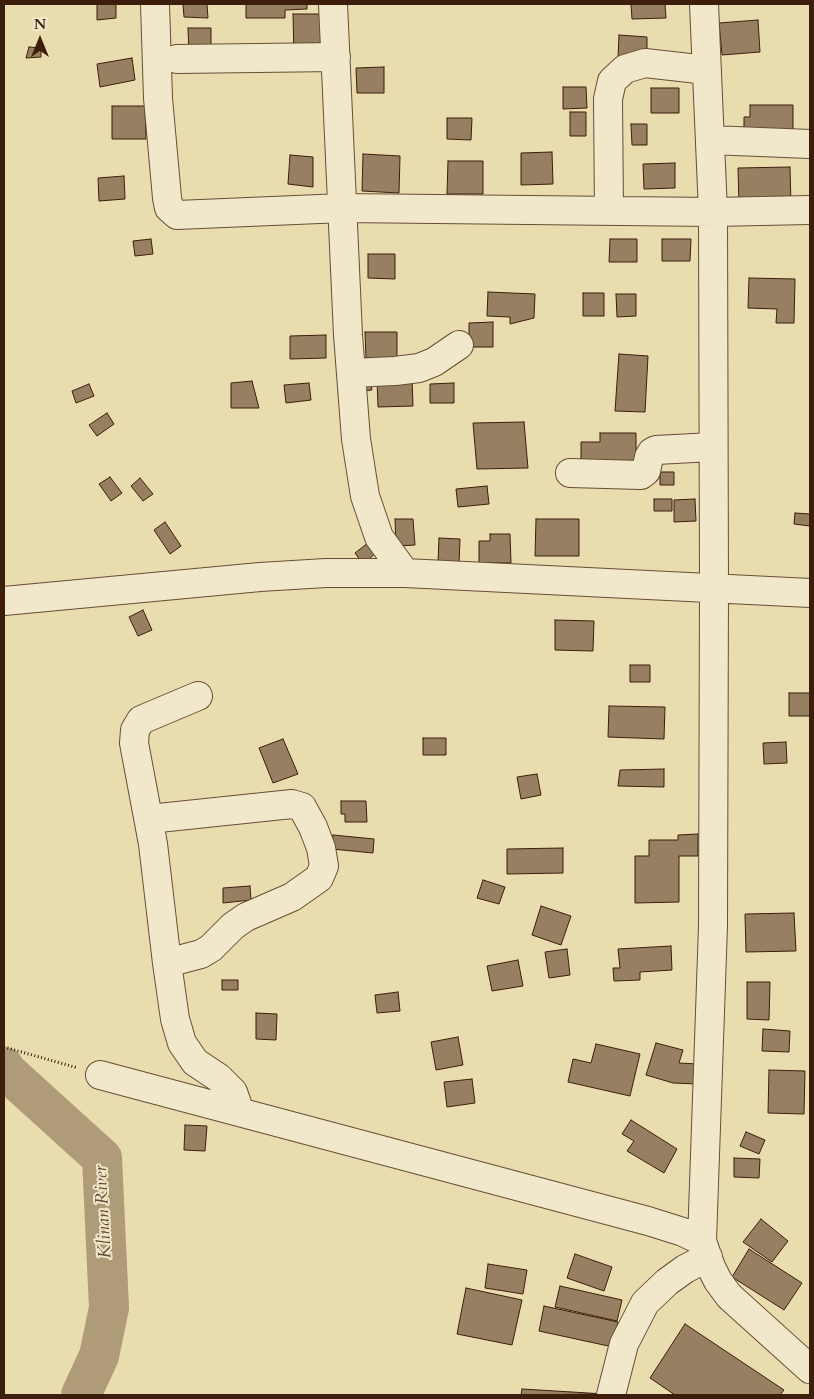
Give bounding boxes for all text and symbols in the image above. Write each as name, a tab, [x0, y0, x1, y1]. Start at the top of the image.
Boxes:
north arrow	[15, 15, 65, 65]
text: N	[34, 15, 46, 34]
water label: Klinan River	[91, 1165, 117, 1259]

